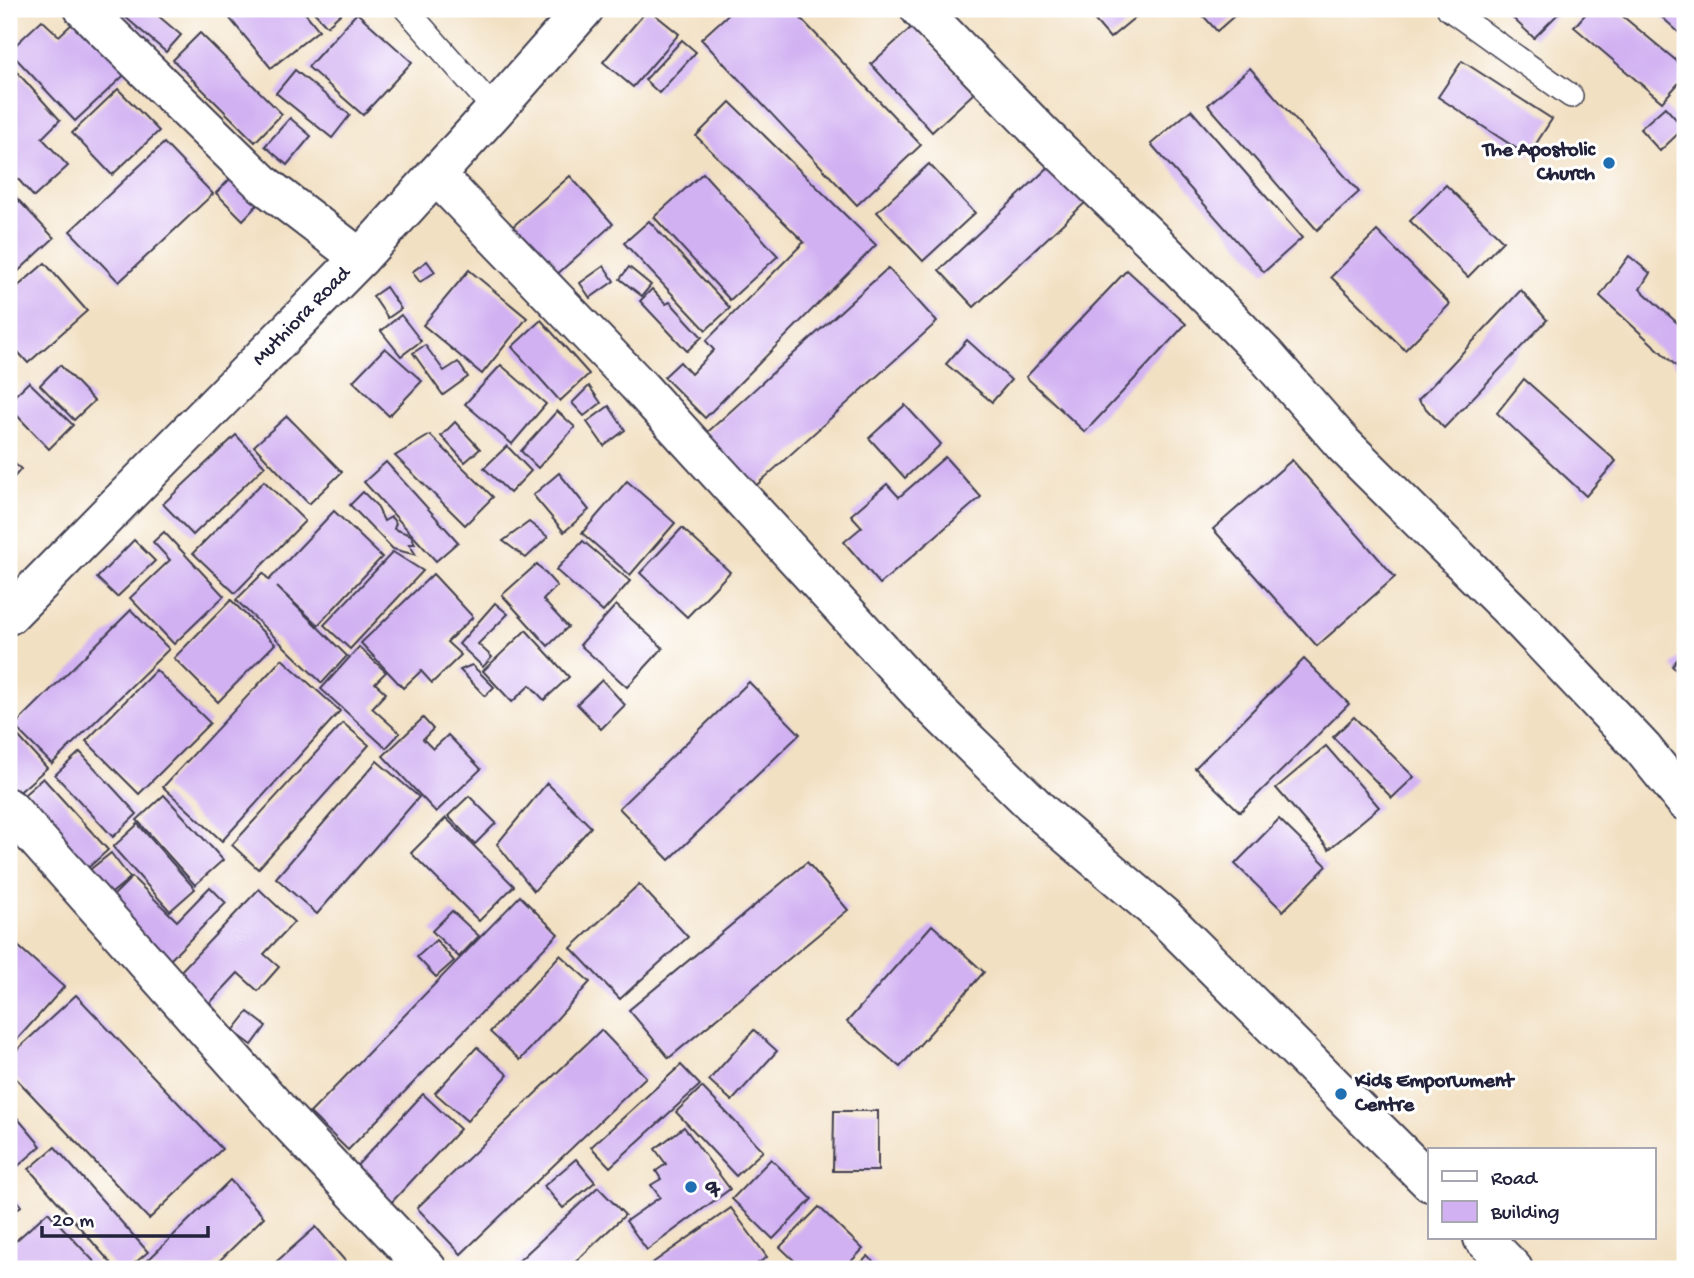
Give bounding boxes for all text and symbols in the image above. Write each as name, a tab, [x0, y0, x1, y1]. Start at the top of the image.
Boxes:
place label: The Apostolic Church	[1481, 139, 1597, 188]
marker: The Apostolic Church	[1601, 155, 1617, 171]
street label: Muthiora Road	[248, 261, 358, 372]
place label: Kids Emporwment Centre	[1354, 1070, 1516, 1119]
marker: Kids Emporwment Centre	[1333, 1086, 1349, 1102]
legend	[1428, 1148, 1656, 1240]
text: Road	[1491, 1168, 1539, 1193]
place label: q	[705, 1175, 721, 1200]
marker: q	[683, 1179, 699, 1195]
scale bar	[42, 1194, 208, 1238]
text: Building	[1490, 1202, 1560, 1227]
text: 20 m	[52, 1210, 94, 1235]

